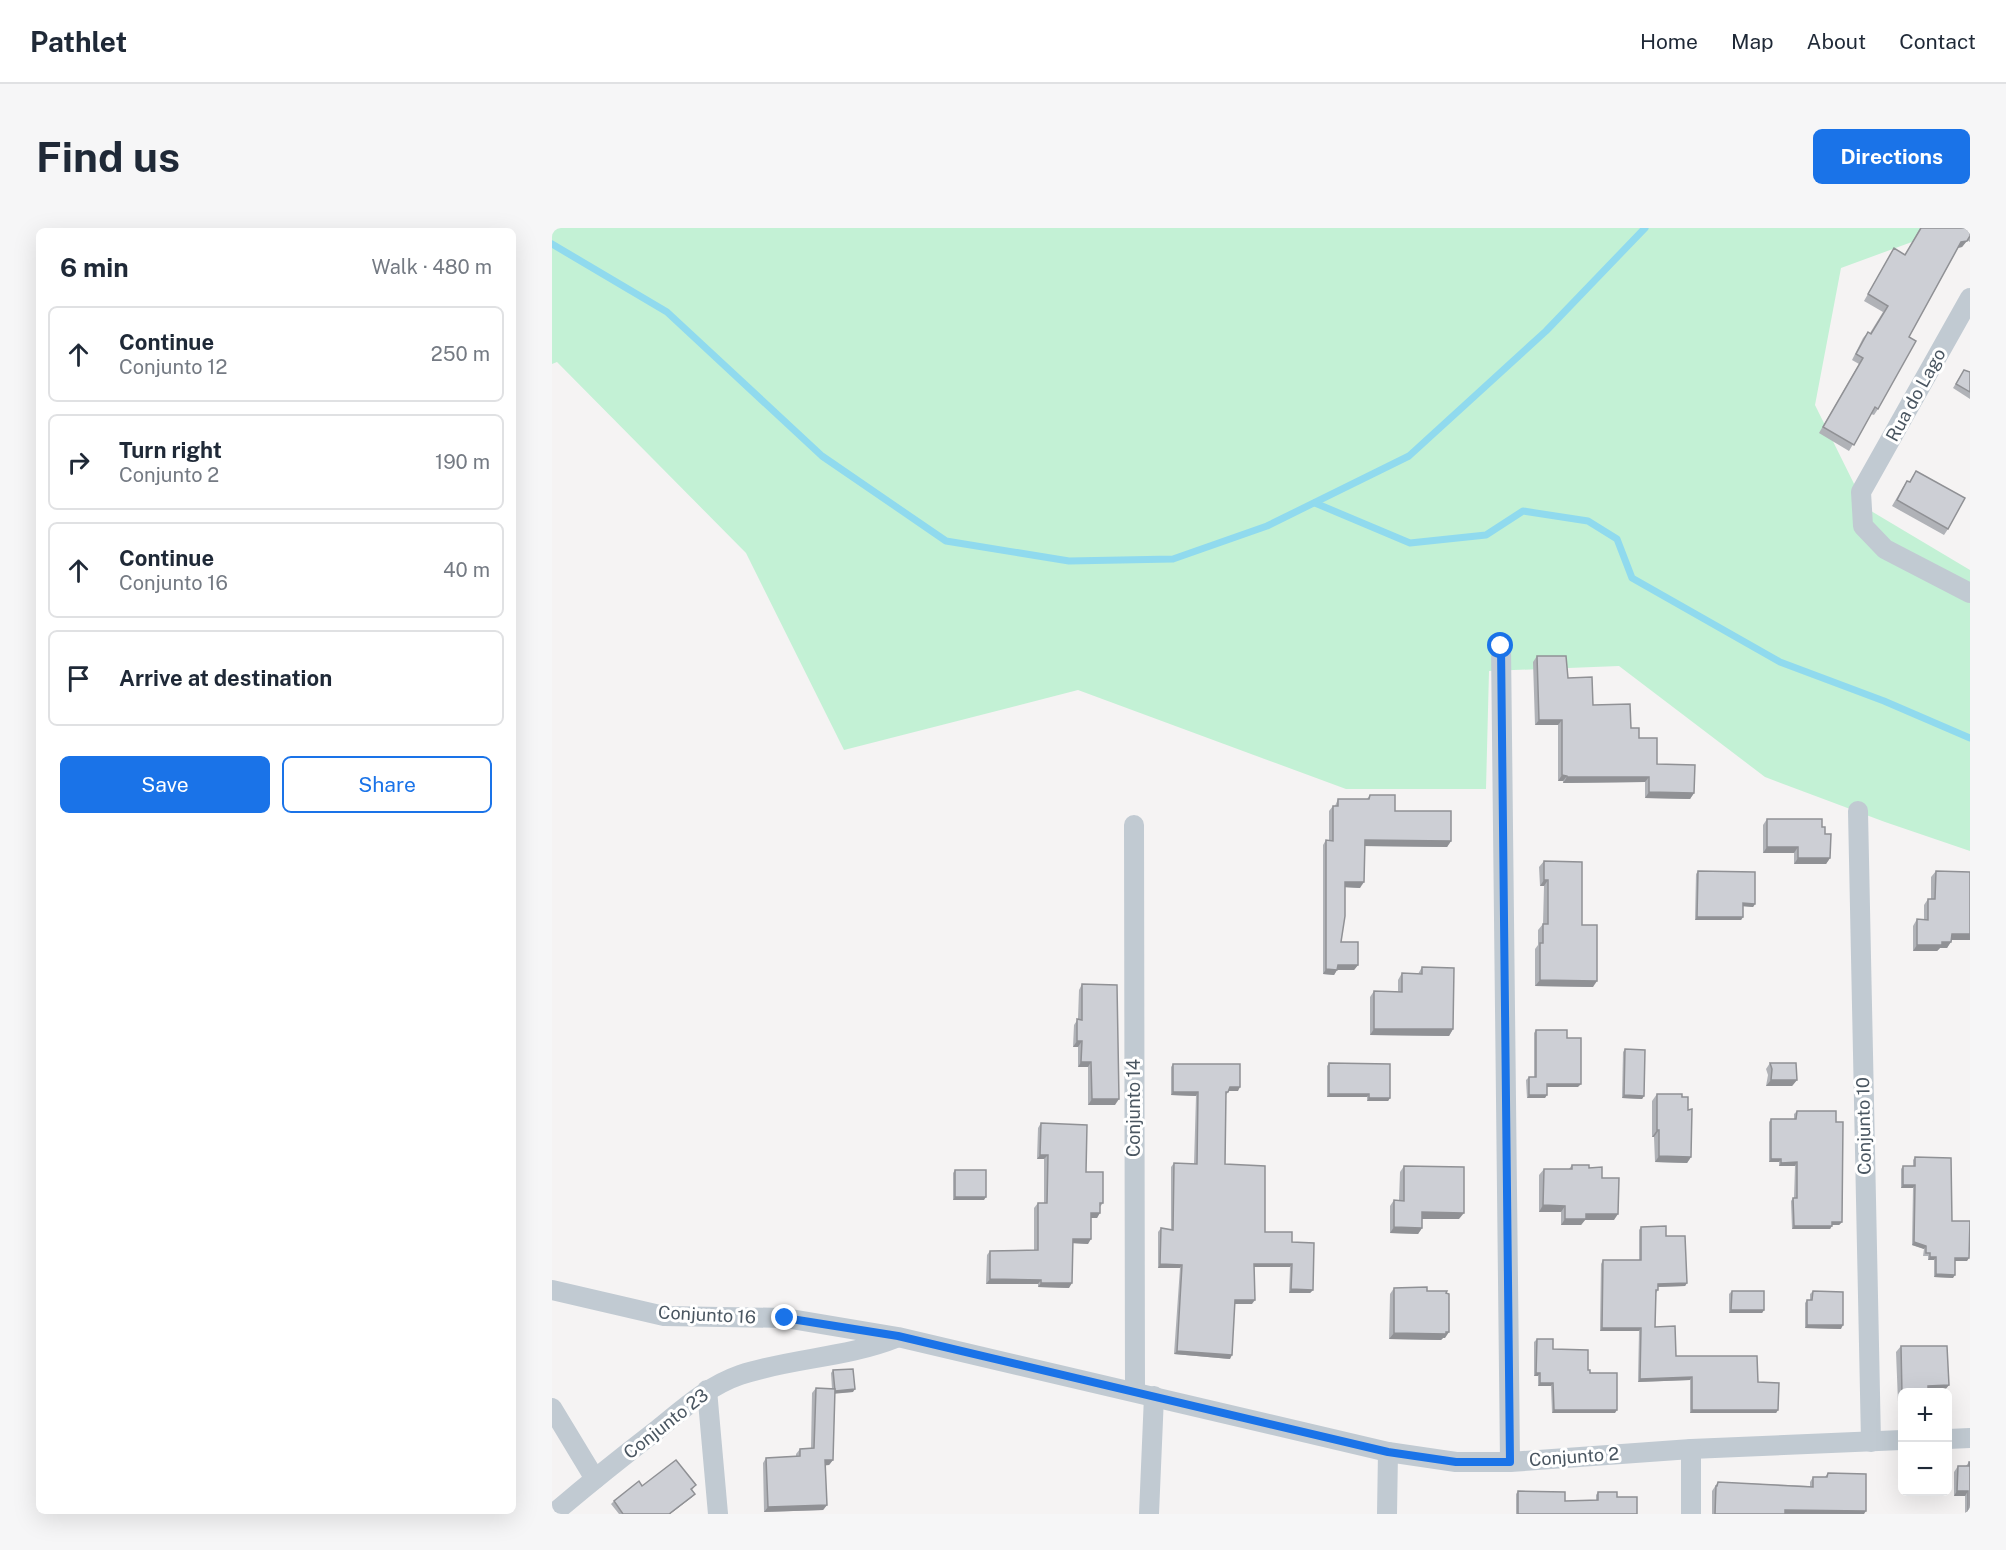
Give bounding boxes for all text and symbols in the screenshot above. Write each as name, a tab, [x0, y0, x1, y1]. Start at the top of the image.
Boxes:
text: Pathlet	[30, 25, 127, 58]
text: Home	[1640, 29, 1698, 54]
text: Map	[1731, 29, 1774, 54]
text: About	[1807, 29, 1866, 54]
text: Contact	[1899, 29, 1976, 54]
button: Directions	[1813, 129, 1970, 184]
text: Find us	[36, 132, 180, 181]
text: 6 min	[60, 252, 129, 283]
text: Walk · 480 m	[372, 255, 492, 279]
text: Continue	[119, 329, 214, 355]
icon: ahead	[62, 338, 95, 371]
text: 250 m	[431, 342, 490, 366]
street label: Rua do Lago	[1881, 345, 1950, 445]
text: Conjunto 12	[119, 355, 227, 379]
text: Turn right	[119, 437, 222, 463]
icon: right	[62, 446, 95, 479]
text: 190 m	[435, 450, 490, 474]
text: Conjunto 2	[119, 463, 219, 487]
text: Continue	[119, 545, 214, 571]
icon: ahead	[62, 554, 95, 587]
text: 40 m	[443, 558, 490, 582]
text: Conjunto 16	[119, 571, 228, 595]
route start	[1487, 632, 1513, 658]
icon: arrive	[62, 662, 95, 695]
text: Arrive at destination	[119, 665, 332, 691]
button: Save	[60, 756, 270, 813]
button: Share	[282, 756, 492, 813]
street label: Conjunto 14	[1123, 1059, 1144, 1157]
street label: Conjunto 10	[1852, 1077, 1875, 1175]
street label: Conjunto 16	[658, 1301, 756, 1328]
route end	[771, 1304, 797, 1330]
street label: Conjunto 23	[619, 1384, 712, 1463]
map controls	[1898, 1388, 1952, 1496]
button: +	[1898, 1388, 1952, 1442]
button: −	[1898, 1442, 1952, 1496]
street label: Conjunto 2	[1528, 1443, 1620, 1470]

